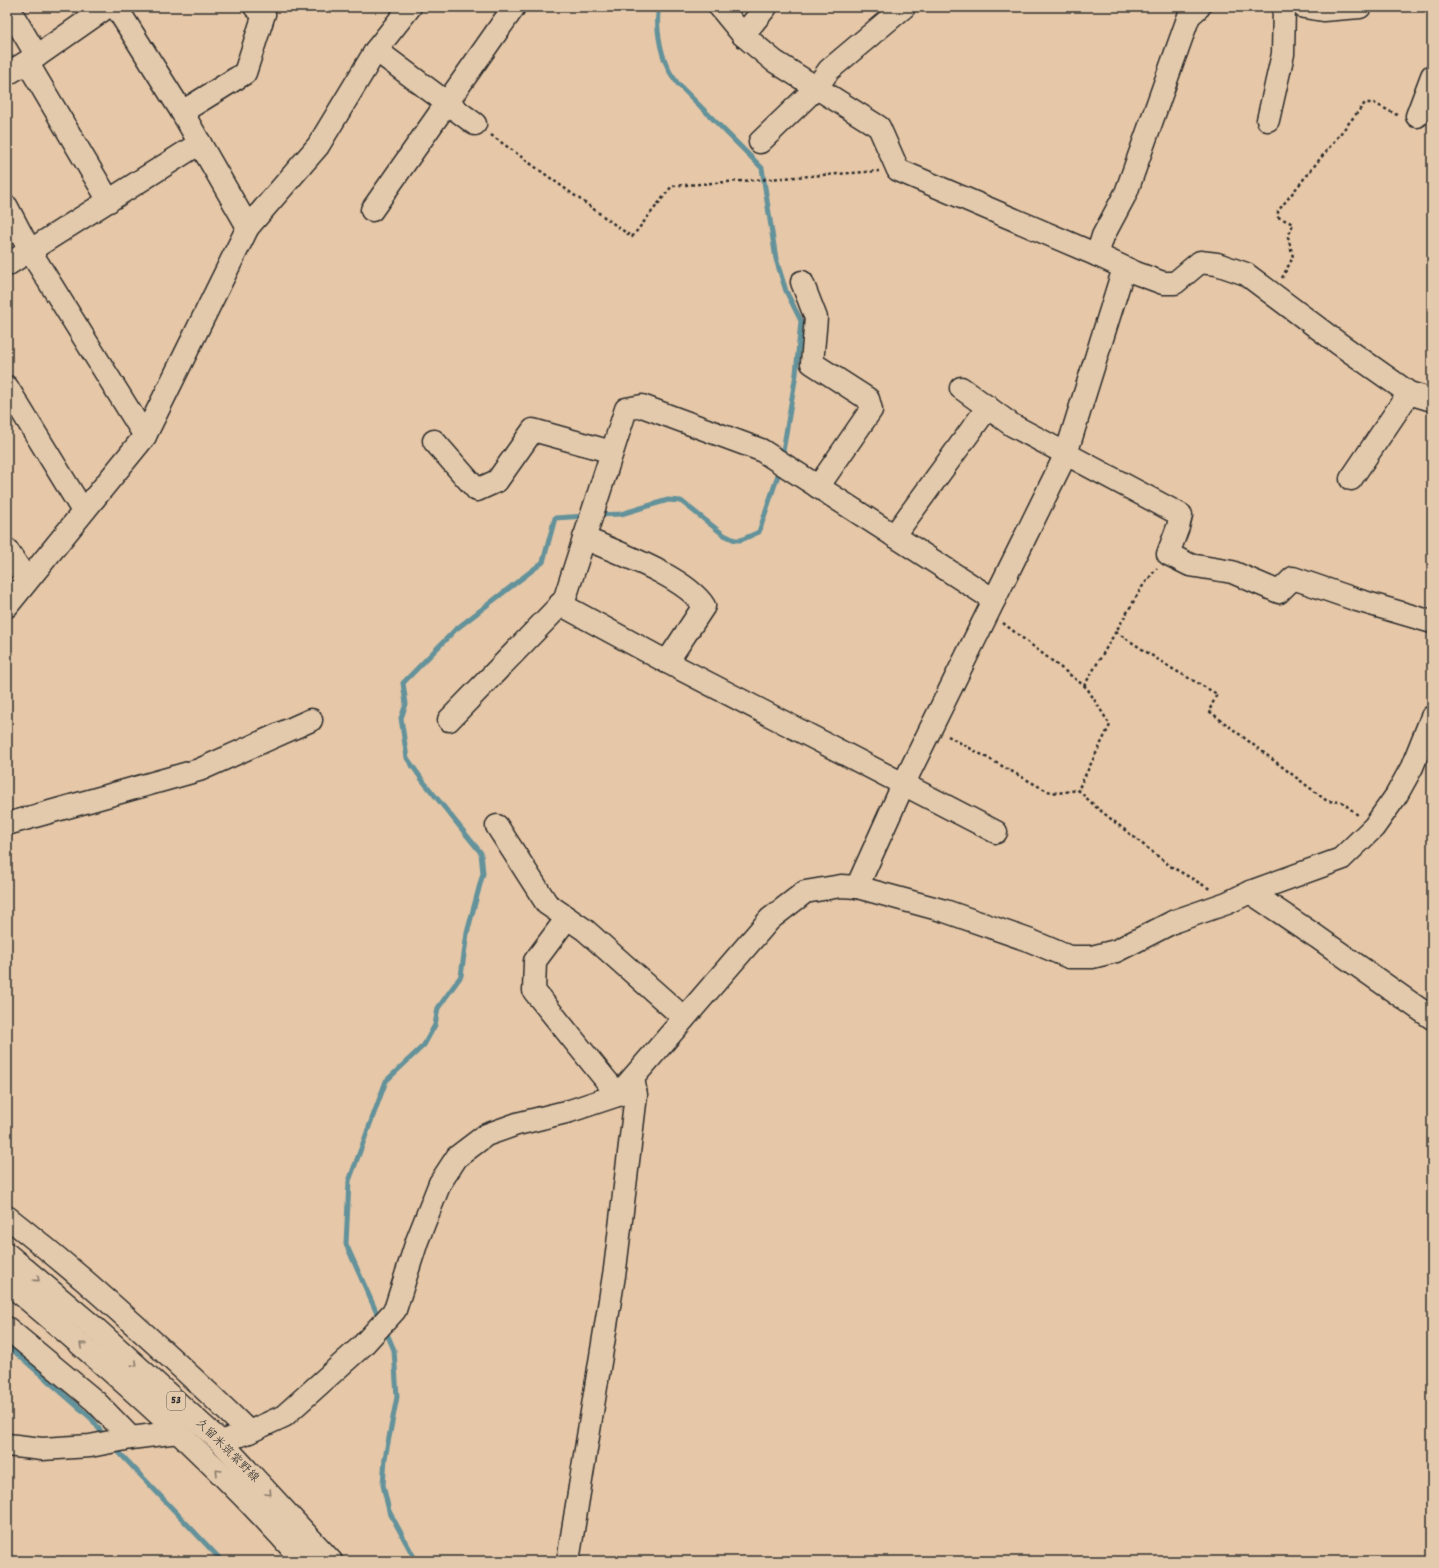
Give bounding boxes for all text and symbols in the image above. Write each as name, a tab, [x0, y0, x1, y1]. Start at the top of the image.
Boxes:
one-way arrow	[32, 1275, 40, 1282]
one-way arrow	[79, 1343, 87, 1350]
one-way arrow	[130, 1360, 138, 1367]
road number: 53	[167, 1392, 185, 1410]
street label: 久留米筑紫野線	[191, 1415, 263, 1487]
one-way arrow	[215, 1469, 223, 1477]
one-way arrow	[264, 1488, 272, 1496]

